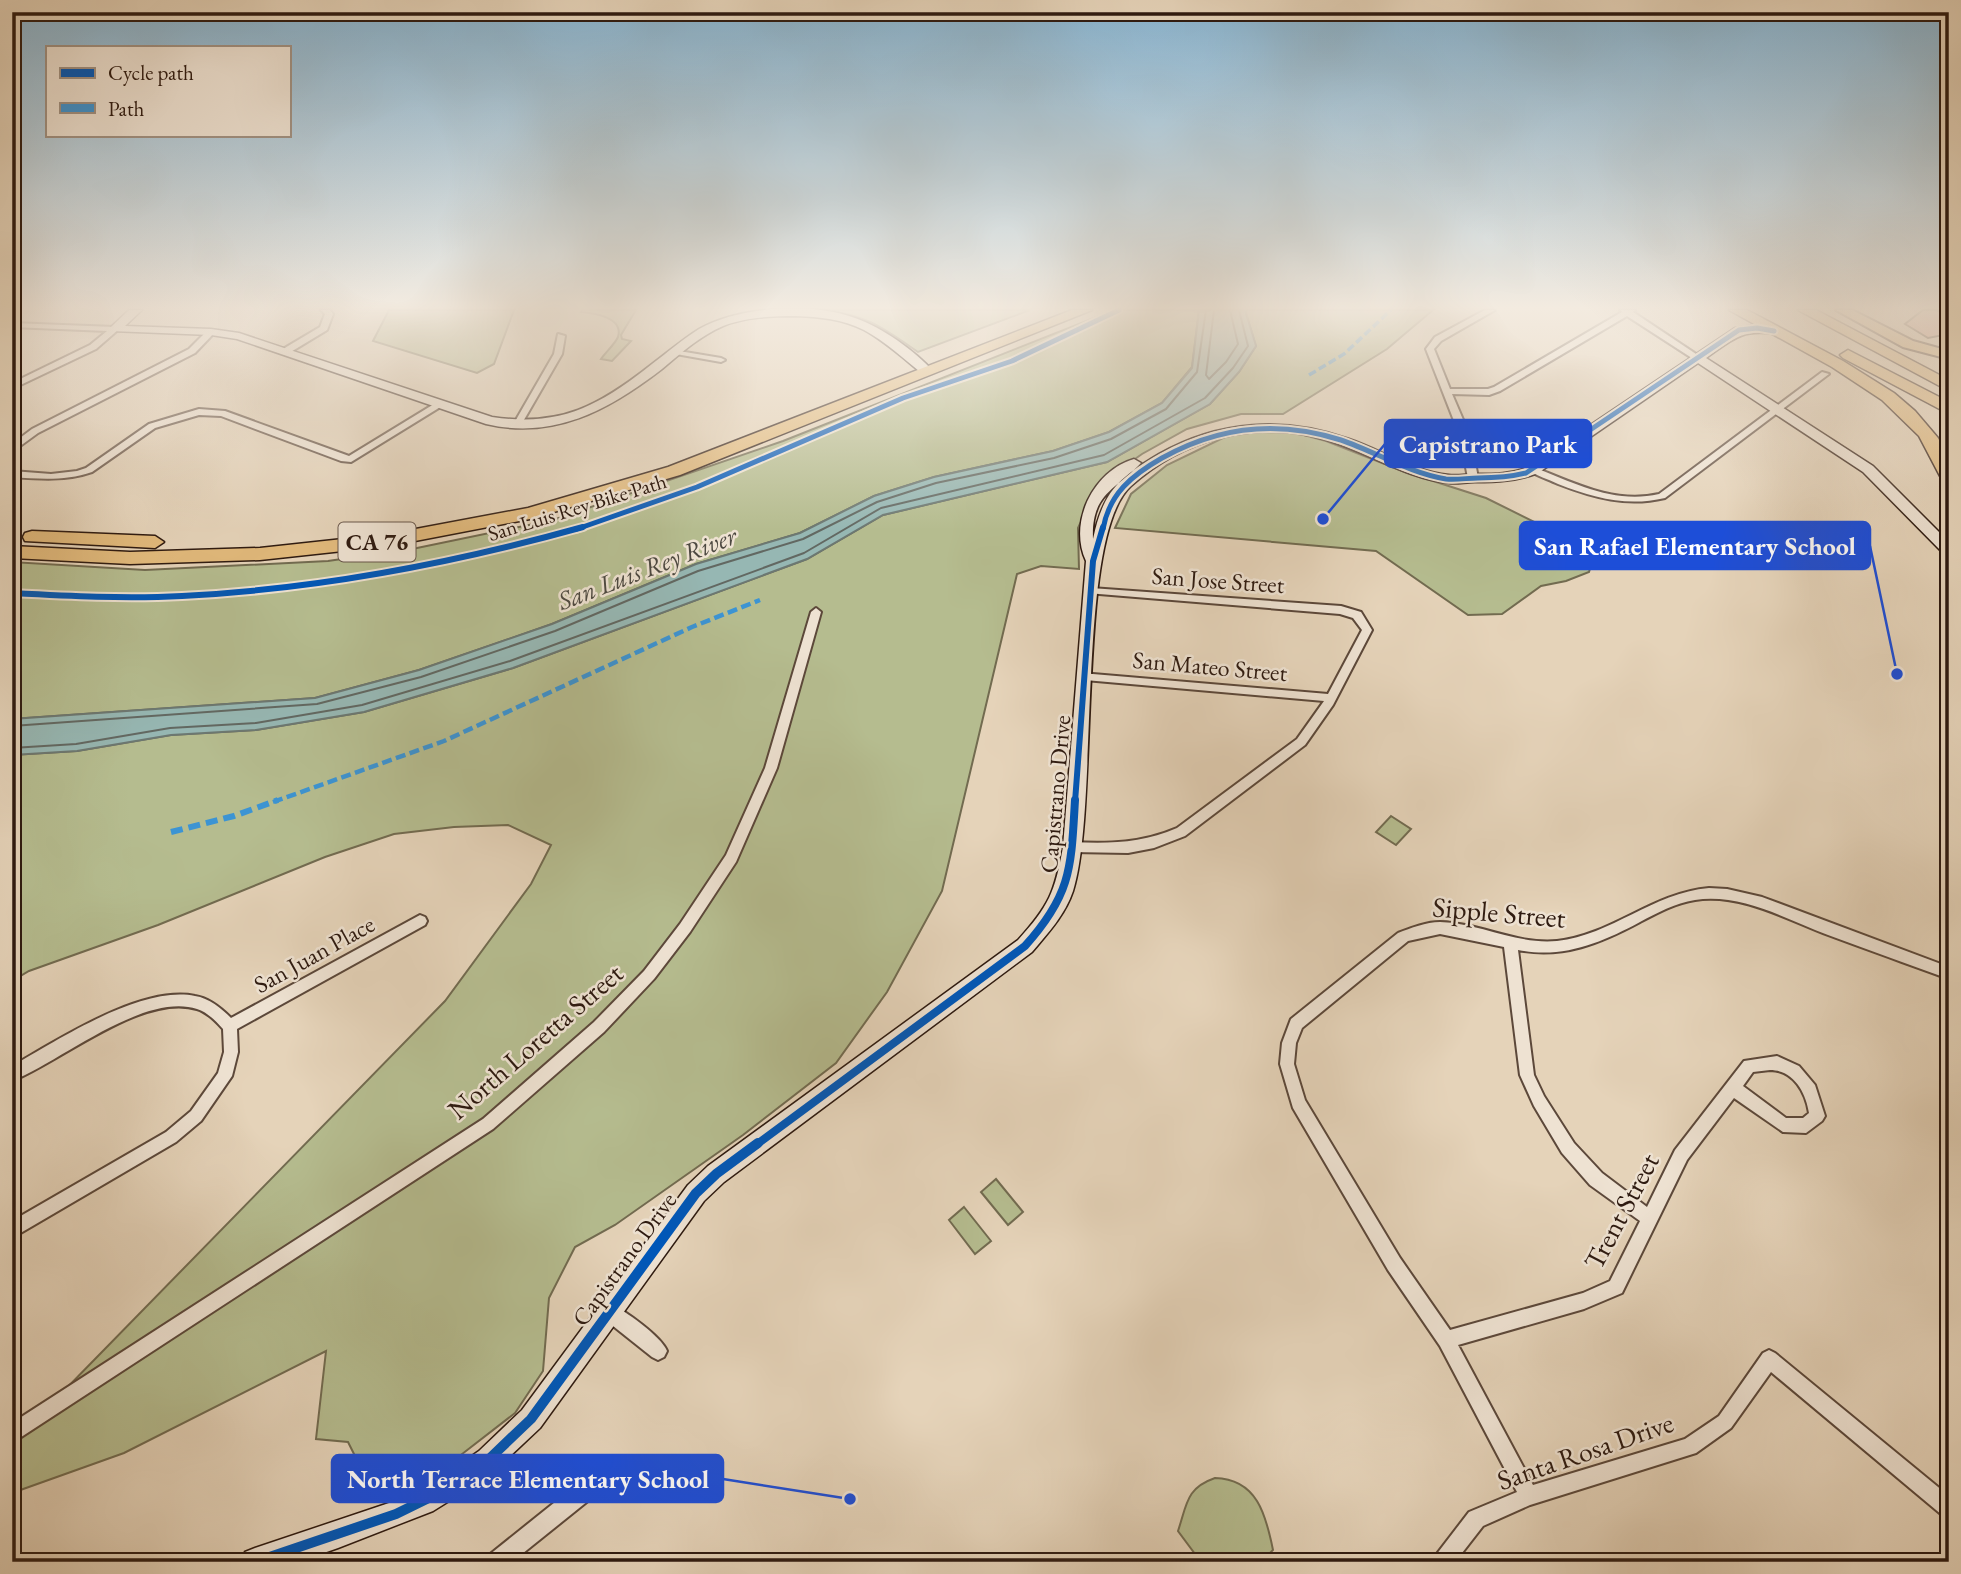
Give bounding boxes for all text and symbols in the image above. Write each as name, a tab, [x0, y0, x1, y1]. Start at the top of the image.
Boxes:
legend	[46, 46, 290, 136]
text: Cycle path	[108, 59, 194, 86]
text: Path	[108, 95, 145, 122]
callout: Capistrano Park	[1385, 420, 1591, 467]
text: Capistrano Park	[1399, 427, 1578, 461]
street label: San Luis Rey Bike Path	[484, 467, 670, 547]
water label: San Luis Rey River	[552, 518, 742, 618]
road number: CA 76	[338, 522, 416, 562]
callout: San Rafael Elementary School	[1520, 522, 1870, 569]
text: San Rafael Elementary School	[1534, 529, 1856, 563]
street label: San Jose Street	[1151, 560, 1286, 600]
street label: San Mateo Street	[1131, 644, 1289, 688]
street label: Capistrano Drive	[1033, 714, 1077, 874]
street label: Sipple Street	[1431, 888, 1567, 936]
street label: San Juan Place	[248, 908, 380, 1000]
street label: North Loretta Street	[440, 955, 630, 1127]
street label: Trent Street	[1575, 1146, 1667, 1275]
street label: Capistrano Drive	[565, 1186, 683, 1332]
street label: Santa Rosa Drive	[1492, 1404, 1678, 1498]
callout: North Terrace Elementary School	[332, 1455, 723, 1502]
text: North Terrace Elementary School	[347, 1462, 709, 1496]

